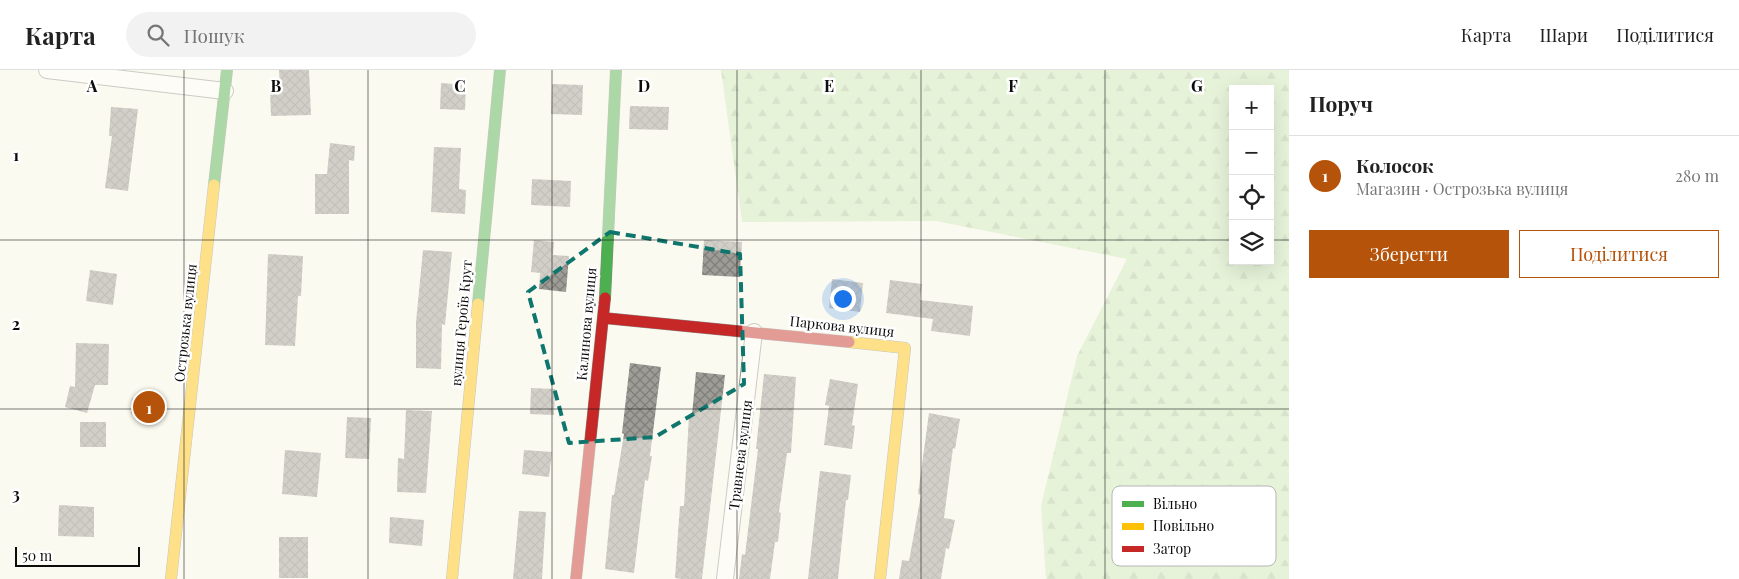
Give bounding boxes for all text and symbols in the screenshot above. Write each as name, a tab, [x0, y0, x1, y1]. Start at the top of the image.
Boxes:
search box	[126, 12, 476, 57]
text: Карта	[25, 19, 96, 51]
icon: search	[144, 21, 172, 49]
text: Пошук	[184, 22, 245, 48]
text: Карта	[1461, 23, 1511, 47]
text: Шари	[1539, 23, 1588, 47]
text: Поділитися	[1616, 23, 1714, 47]
text: A	[86, 75, 98, 96]
text: B	[271, 75, 282, 96]
text: C	[454, 75, 466, 96]
text: D	[638, 75, 650, 96]
text: E	[824, 75, 834, 96]
text: F	[1008, 75, 1018, 96]
text: G	[1191, 75, 1203, 96]
map controls	[1229, 85, 1274, 265]
button: +	[1229, 85, 1274, 130]
text: Поруч	[1309, 89, 1373, 117]
button: −	[1229, 130, 1274, 175]
text: 1	[13, 144, 19, 165]
text: Колосок	[1356, 152, 1434, 178]
text: 1	[1322, 165, 1328, 186]
text: 280 m	[1675, 165, 1719, 186]
button: locate	[1229, 175, 1274, 220]
text: Магазин · Острозька вулиця	[1356, 178, 1568, 199]
button: layers	[1229, 220, 1274, 265]
button: Зберегти	[1309, 230, 1509, 278]
button: Поділитися	[1519, 230, 1719, 278]
street label: вулиця Героїв Крут	[446, 259, 476, 387]
street label: Острозька вулиця	[169, 262, 201, 383]
street label: Калинова вулиця	[572, 266, 600, 381]
your location	[830, 286, 856, 312]
street label: Паркова вулиця	[789, 311, 896, 341]
text: 2	[12, 313, 20, 334]
pin: 1	[133, 388, 165, 426]
street label: Травнева вулиця	[724, 398, 756, 511]
text: 3	[12, 483, 20, 504]
legend	[1112, 486, 1276, 566]
text: Вільно	[1153, 494, 1197, 513]
text: Повільно	[1153, 516, 1214, 535]
text: Затор	[1153, 539, 1191, 558]
scale bar	[15, 544, 140, 567]
text: 50 m	[22, 546, 52, 565]

